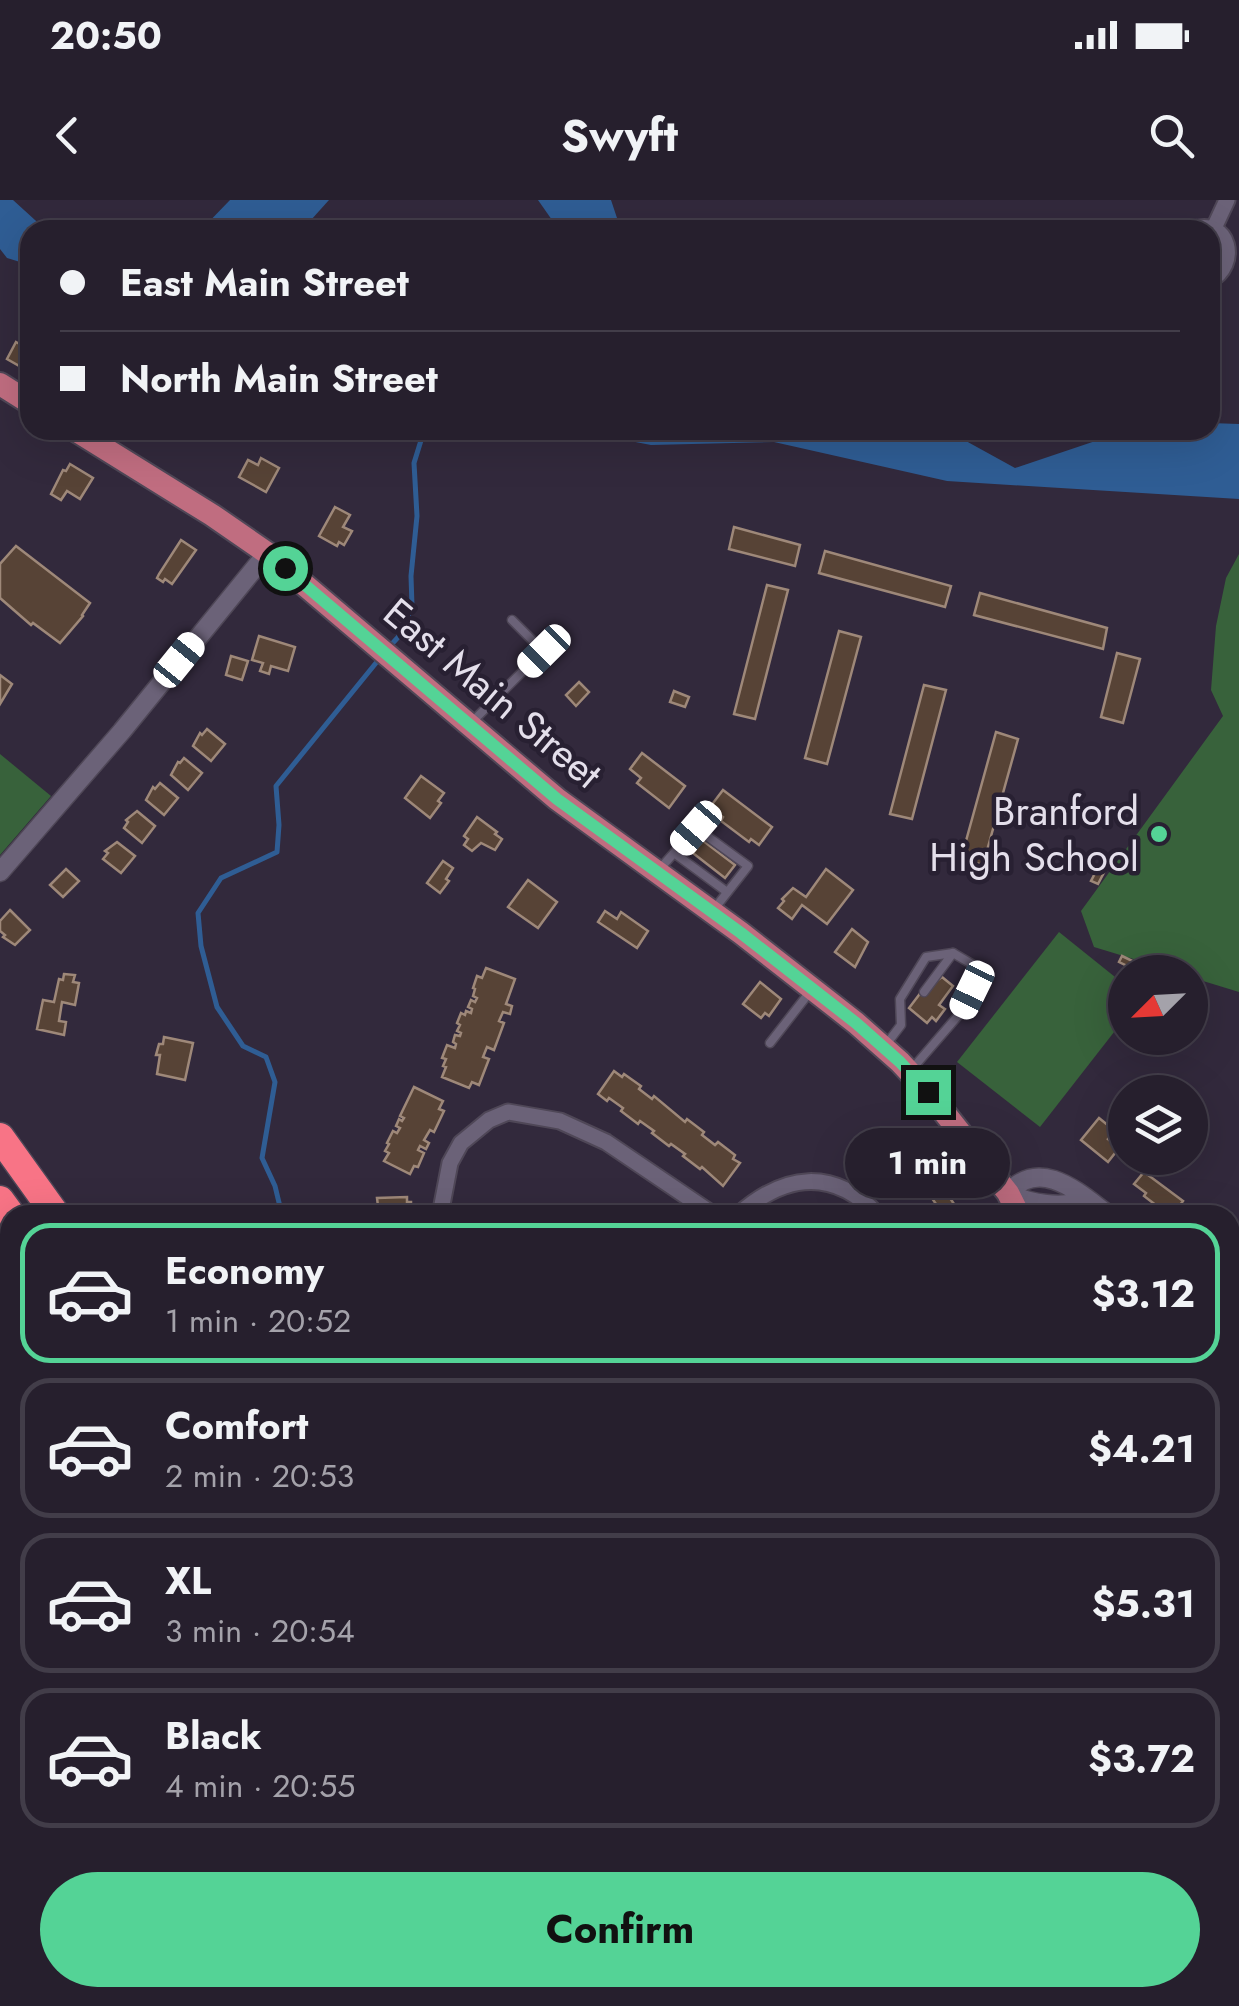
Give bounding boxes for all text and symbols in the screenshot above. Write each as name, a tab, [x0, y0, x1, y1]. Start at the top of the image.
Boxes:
text: 20:50	[50, 8, 162, 63]
text: Swyft	[561, 103, 678, 168]
icon: back	[40, 108, 95, 163]
icon: search	[1144, 108, 1199, 163]
text: East Main Street	[120, 255, 409, 310]
text: North Main Street	[120, 351, 438, 406]
route start	[263, 546, 308, 591]
street label: East Main Street	[371, 584, 615, 802]
car	[512, 619, 576, 683]
car	[148, 627, 210, 693]
place label: Branford High School	[929, 782, 1139, 886]
car	[665, 796, 727, 860]
marker: Branford High School	[1148, 823, 1170, 845]
north arrow	[1108, 955, 1208, 1055]
map controls	[1108, 955, 1208, 1175]
car	[945, 956, 999, 1024]
route end	[906, 1070, 951, 1115]
button: layers	[1108, 1075, 1208, 1175]
callout: 1 min	[846, 1127, 1010, 1197]
text: 1 min	[888, 1140, 967, 1186]
text: Economy	[165, 1243, 324, 1298]
icon: car	[45, 1248, 135, 1338]
text: $3.12	[1092, 1266, 1195, 1321]
text: 1 min · 20:52	[165, 1298, 351, 1344]
text: Comfort	[165, 1398, 308, 1453]
icon: car	[45, 1403, 135, 1493]
text: $4.21	[1088, 1421, 1195, 1476]
text: 2 min · 20:53	[165, 1453, 354, 1499]
text: XL	[165, 1553, 211, 1608]
icon: car	[45, 1558, 135, 1648]
text: $5.31	[1092, 1576, 1195, 1631]
text: 3 min · 20:54	[165, 1608, 355, 1654]
text: Black	[165, 1708, 262, 1763]
icon: car	[45, 1713, 135, 1803]
text: $3.72	[1088, 1731, 1195, 1786]
text: 4 min · 20:55	[165, 1763, 355, 1809]
button: Confirm	[40, 1872, 1200, 1987]

